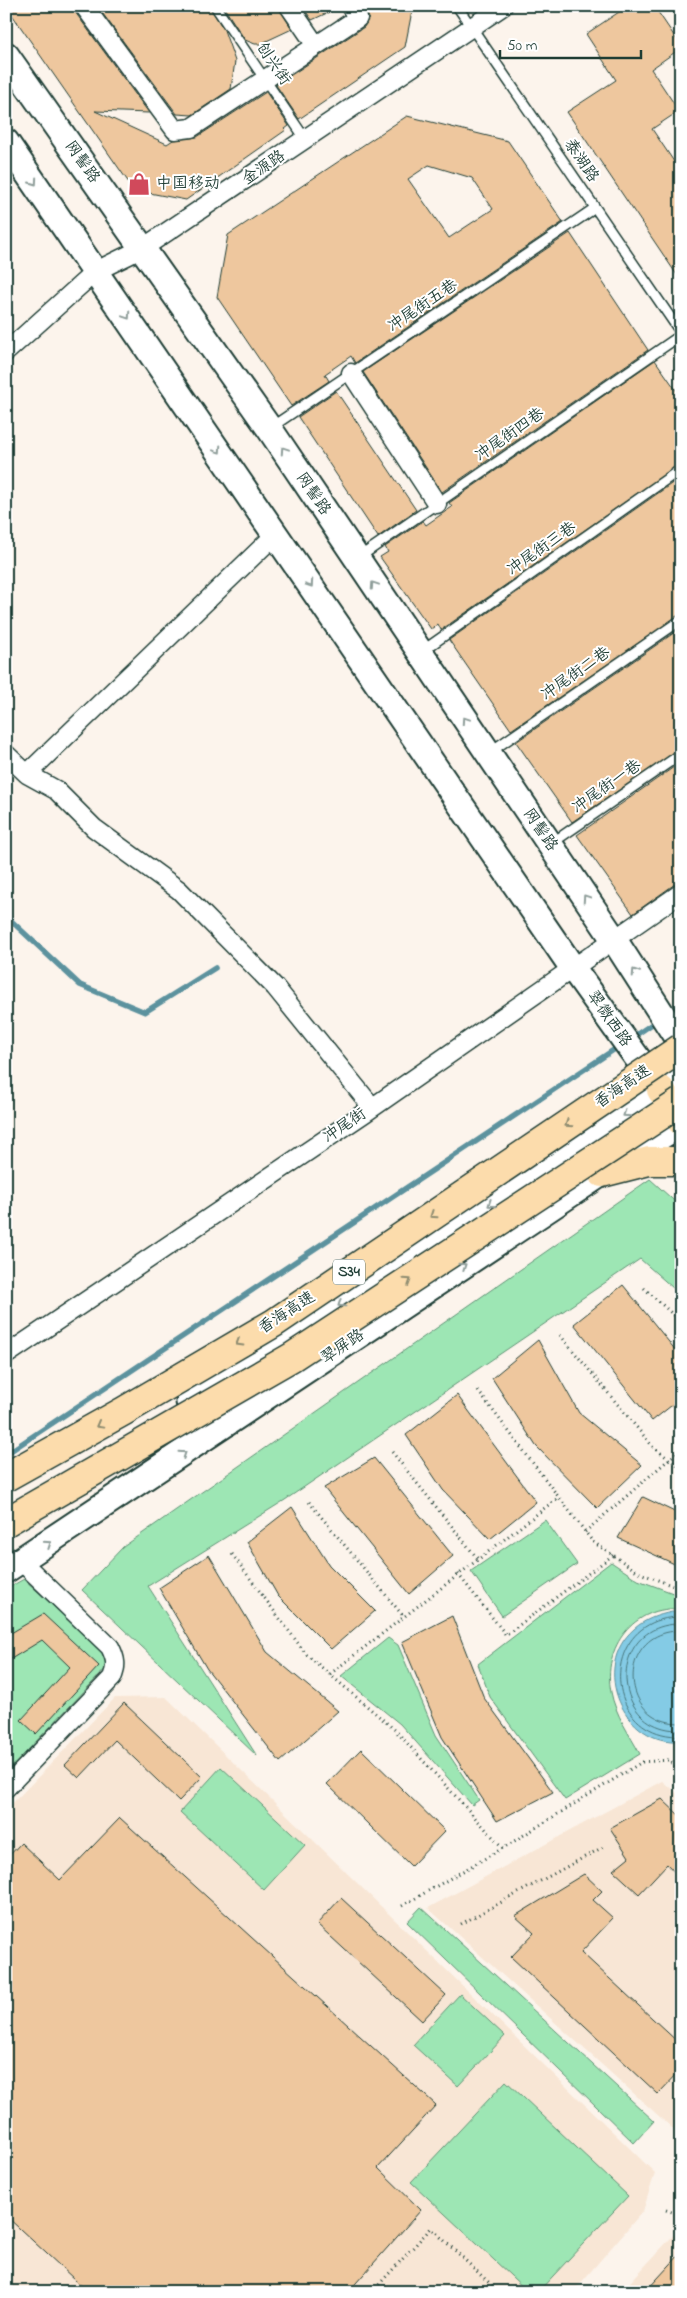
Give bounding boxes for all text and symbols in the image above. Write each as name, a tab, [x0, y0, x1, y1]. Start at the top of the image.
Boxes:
scale bar	[500, 28, 641, 60]
text: 50 m	[507, 35, 538, 57]
street label: 创兴街	[250, 37, 296, 91]
street label: 泰湖路	[558, 134, 604, 188]
street label: 网髻路	[58, 135, 106, 189]
street label: 金源路	[237, 145, 291, 191]
shop icon: 中国移动	[126, 171, 152, 197]
place label: 中国移动	[156, 172, 220, 196]
one-way arrow	[28, 176, 37, 186]
street label: 冲尾街五巷	[383, 274, 463, 338]
one-way arrow	[120, 311, 130, 320]
street label: 冲尾街四巷	[470, 402, 550, 468]
one-way arrow	[212, 444, 221, 454]
one-way arrow	[281, 447, 290, 456]
street label: 网髻路	[290, 467, 336, 521]
street label: 冲尾街三巷	[502, 516, 582, 582]
one-way arrow	[304, 578, 313, 588]
one-way arrow	[371, 582, 380, 591]
street label: 冲尾街二巷	[536, 641, 616, 707]
one-way arrow	[462, 716, 471, 726]
street label: 冲尾街一巷	[567, 754, 647, 820]
street label: 网髻路	[517, 803, 563, 857]
one-way arrow	[583, 894, 592, 904]
one-way arrow	[632, 968, 641, 978]
street label: 翠微西路	[581, 986, 637, 1052]
street label: 香海高速	[590, 1059, 656, 1115]
street label: 冲尾街	[318, 1103, 372, 1149]
one-way arrow	[622, 1107, 631, 1117]
one-way arrow	[564, 1117, 573, 1127]
one-way arrow	[487, 1198, 496, 1207]
one-way arrow	[429, 1209, 439, 1218]
road number: S34	[333, 1260, 365, 1284]
one-way arrow	[458, 1263, 467, 1273]
one-way arrow	[402, 1278, 412, 1287]
street label: 香海高速	[254, 1286, 320, 1340]
one-way arrow	[337, 1298, 346, 1308]
street label: 翠屏路	[316, 1324, 370, 1370]
one-way arrow	[236, 1337, 245, 1347]
one-way arrow	[95, 1419, 104, 1429]
one-way arrow	[177, 1451, 186, 1460]
one-way arrow	[42, 1541, 51, 1550]

